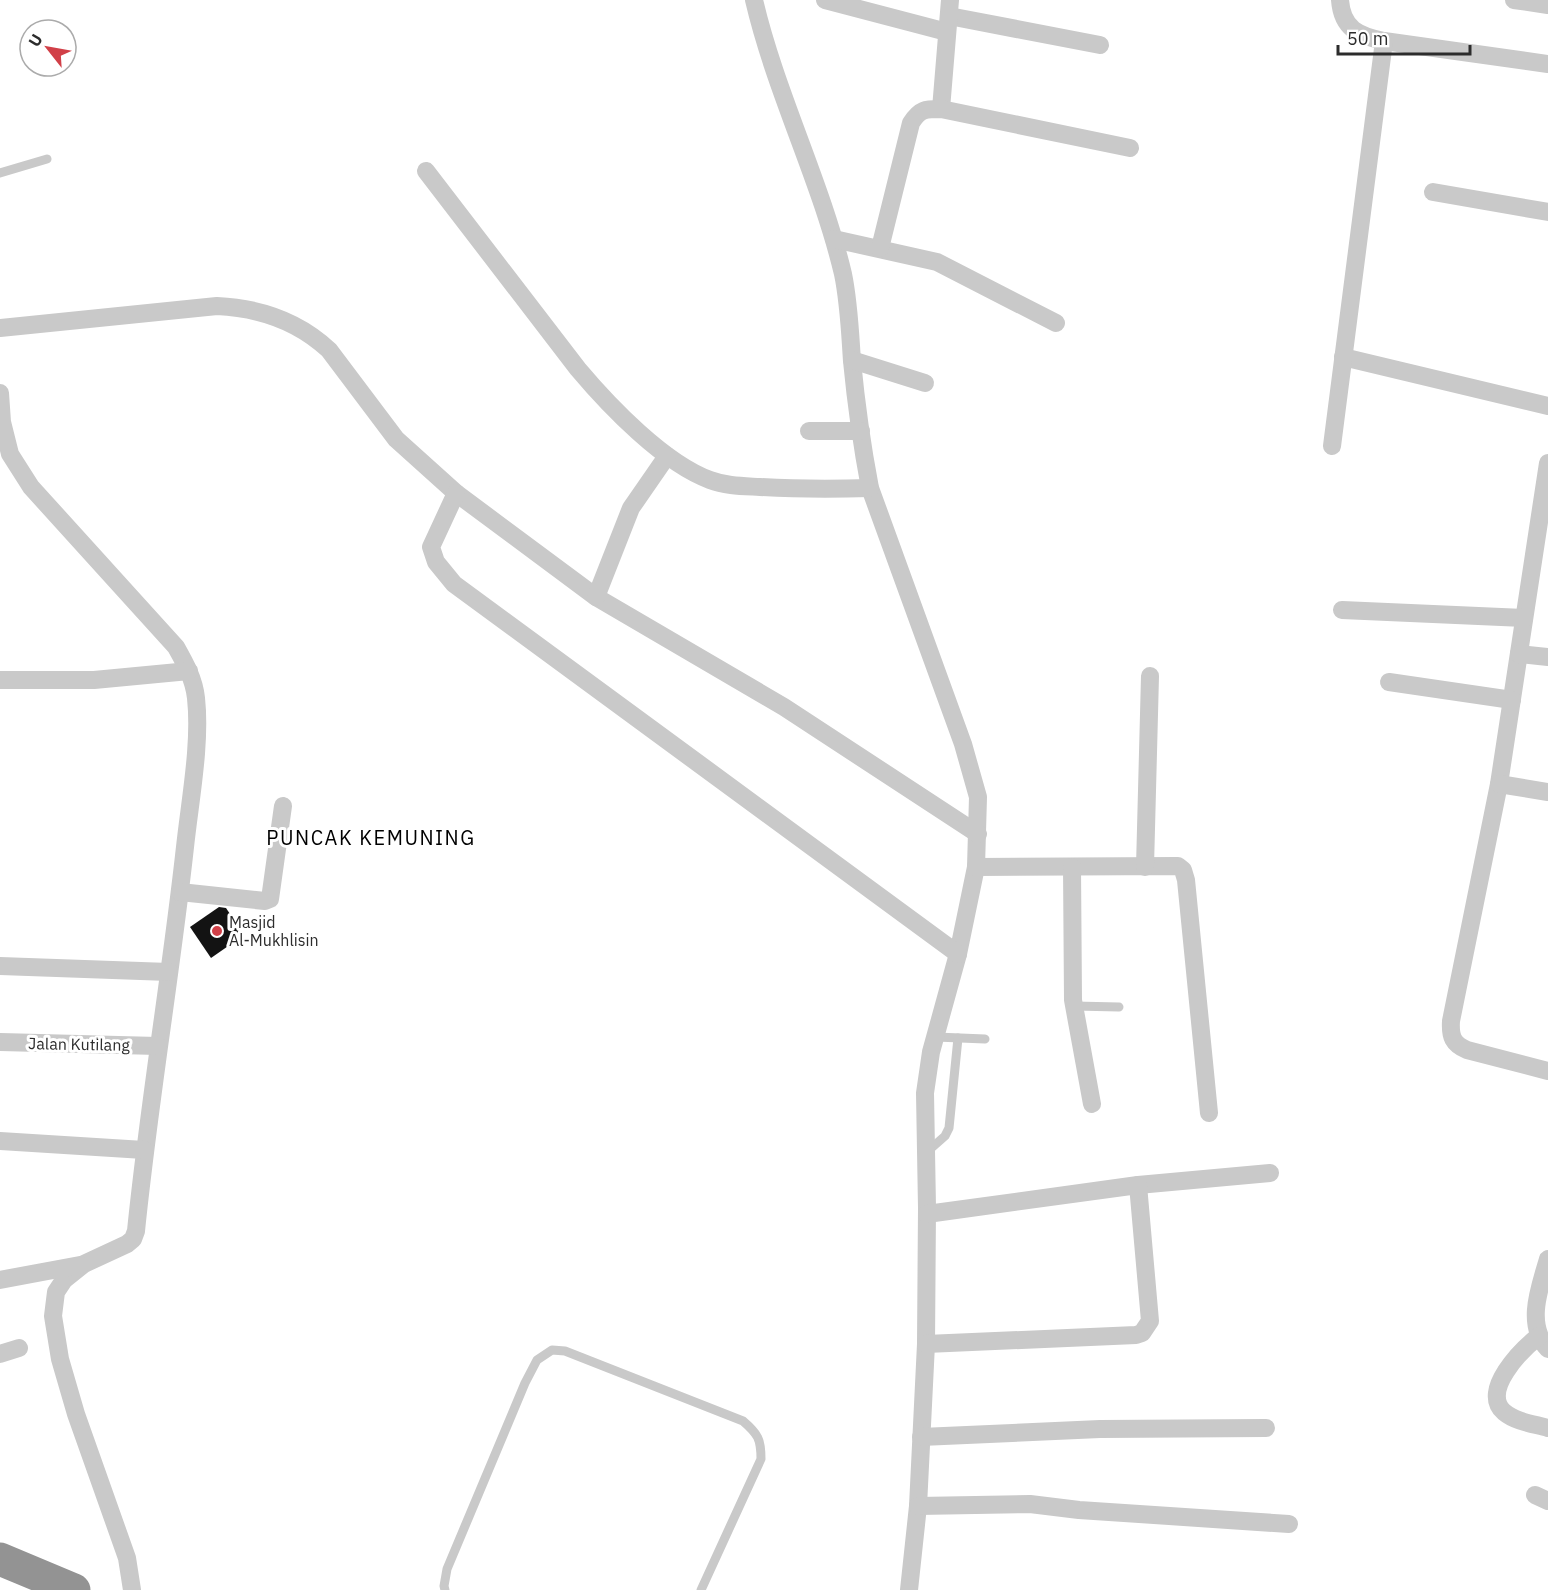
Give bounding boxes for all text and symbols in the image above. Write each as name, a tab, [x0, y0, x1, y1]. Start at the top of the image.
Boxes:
north arrow	[18, 18, 78, 78]
scale bar	[1338, 18, 1470, 56]
text: 50 m	[1347, 27, 1389, 50]
text: U	[24, 30, 47, 50]
district label: PUNCAK KEMUNING	[266, 824, 476, 851]
place label: Masjid Al-Mukhlisin	[229, 912, 319, 950]
marker: Masjid Al-Mukhlisin	[210, 924, 224, 938]
street label: Jalan Kutilang	[28, 1033, 131, 1055]

